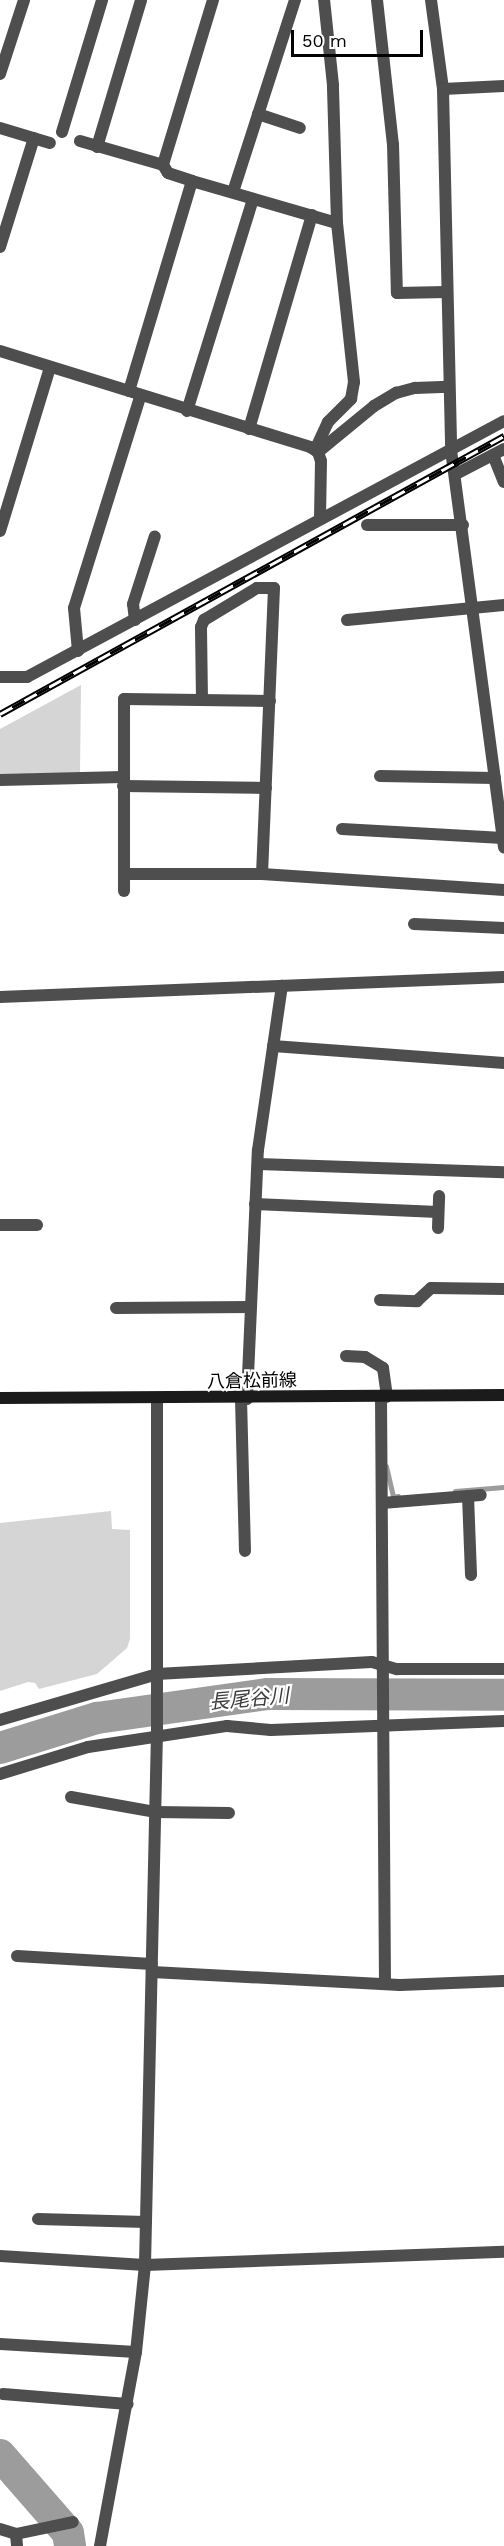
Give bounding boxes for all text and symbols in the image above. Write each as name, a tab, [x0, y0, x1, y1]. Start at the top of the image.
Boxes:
scale bar	[294, 18, 426, 56]
text: 50 m	[302, 30, 347, 51]
street label: 八倉松前線	[207, 1369, 297, 1393]
water label: 長尾谷川	[208, 1684, 290, 1714]

